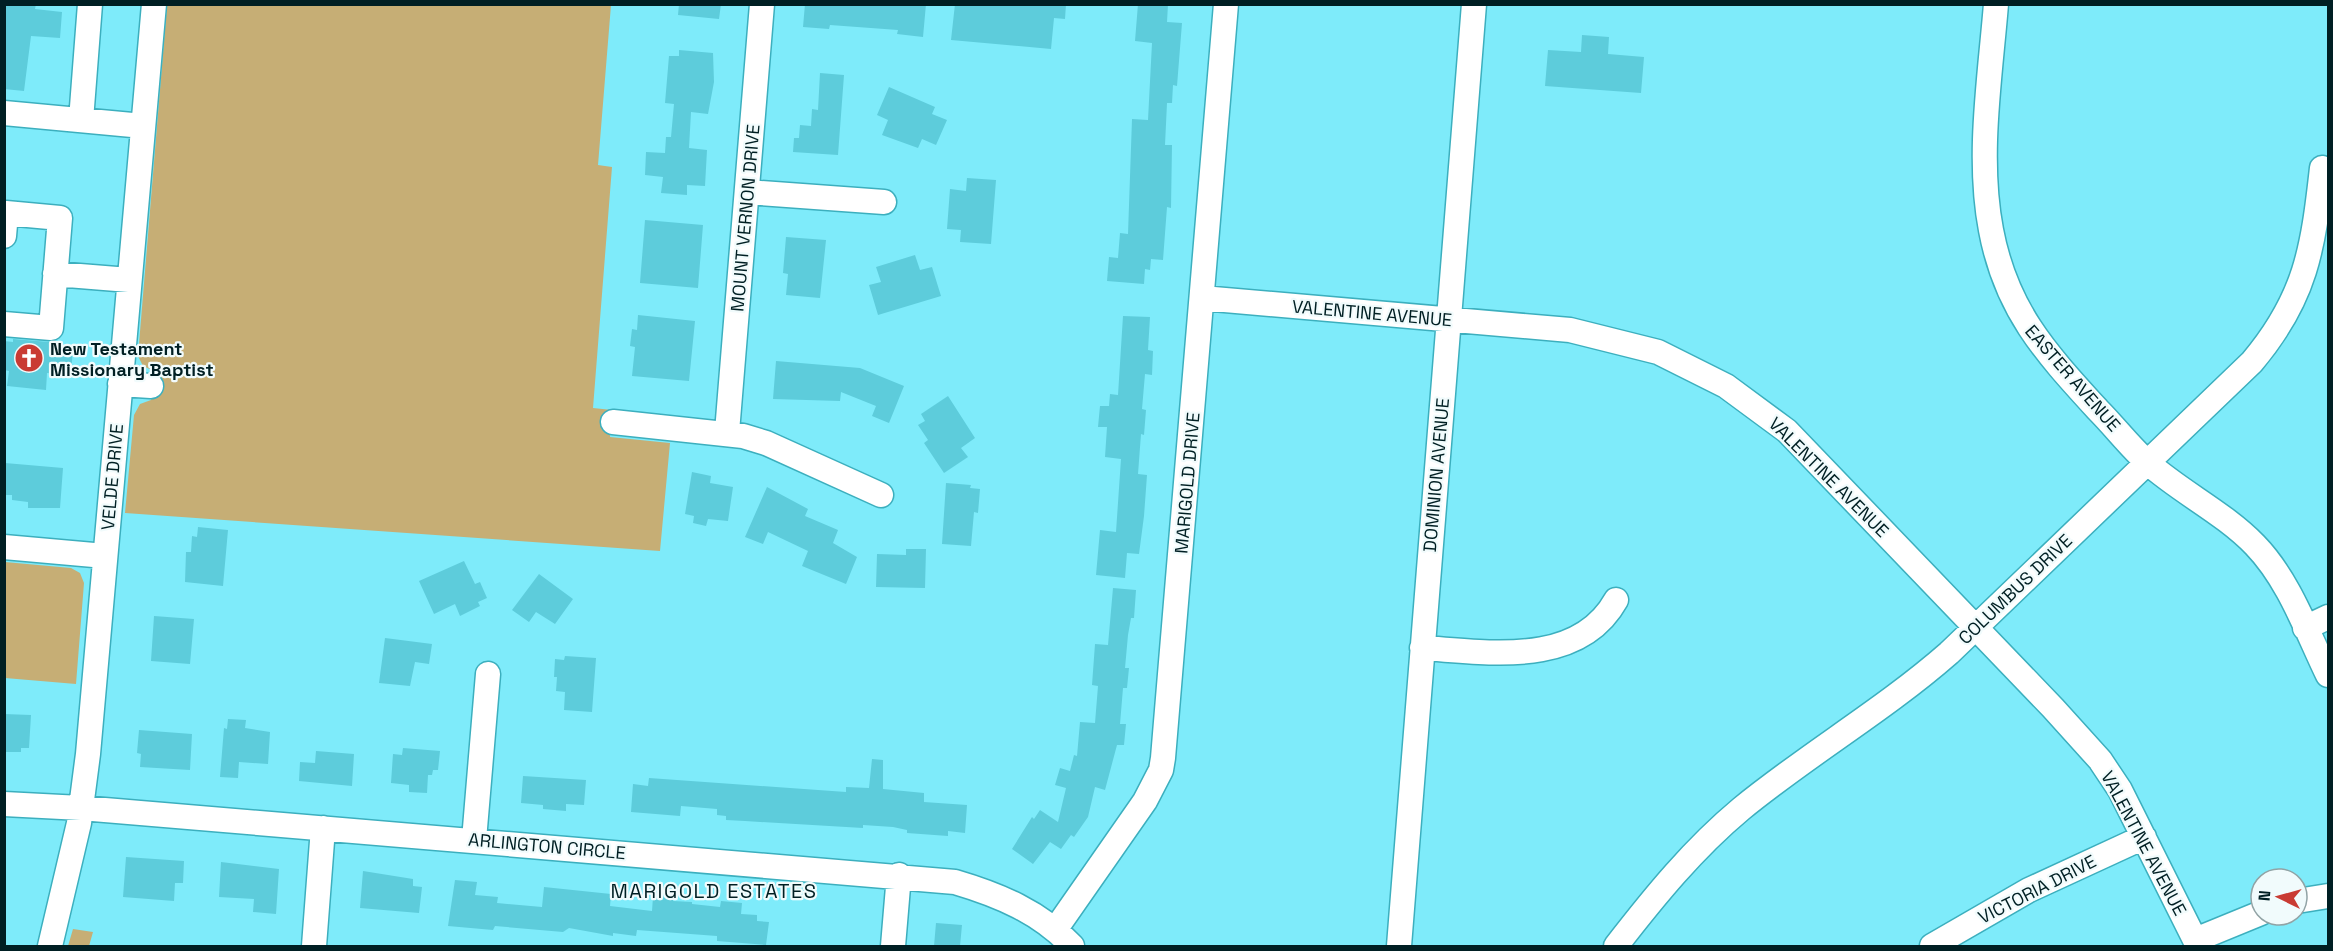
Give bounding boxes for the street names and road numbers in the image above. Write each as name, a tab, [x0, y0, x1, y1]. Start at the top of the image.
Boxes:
street label: MOUNT VERNON DRIVE	[725, 123, 765, 313]
street label: VALENTINE AVENUE	[1291, 295, 1453, 331]
street label: EASTER AVENUE	[2020, 320, 2126, 436]
street label: DOMINION AVENUE	[1418, 397, 1454, 553]
street label: MARIGOLD DRIVE	[1169, 411, 1205, 555]
street label: VALENTINE AVENUE	[1764, 412, 1894, 542]
street label: VELDE DRIVE	[96, 423, 128, 531]
street label: COLUMBUS DRIVE	[1953, 529, 2077, 649]
street label: VALENTINE AVENUE	[2096, 767, 2192, 919]
street label: ARLINGTON CIRCLE	[467, 828, 627, 864]
street label: VICTORIA DRIVE	[1974, 849, 2100, 929]

